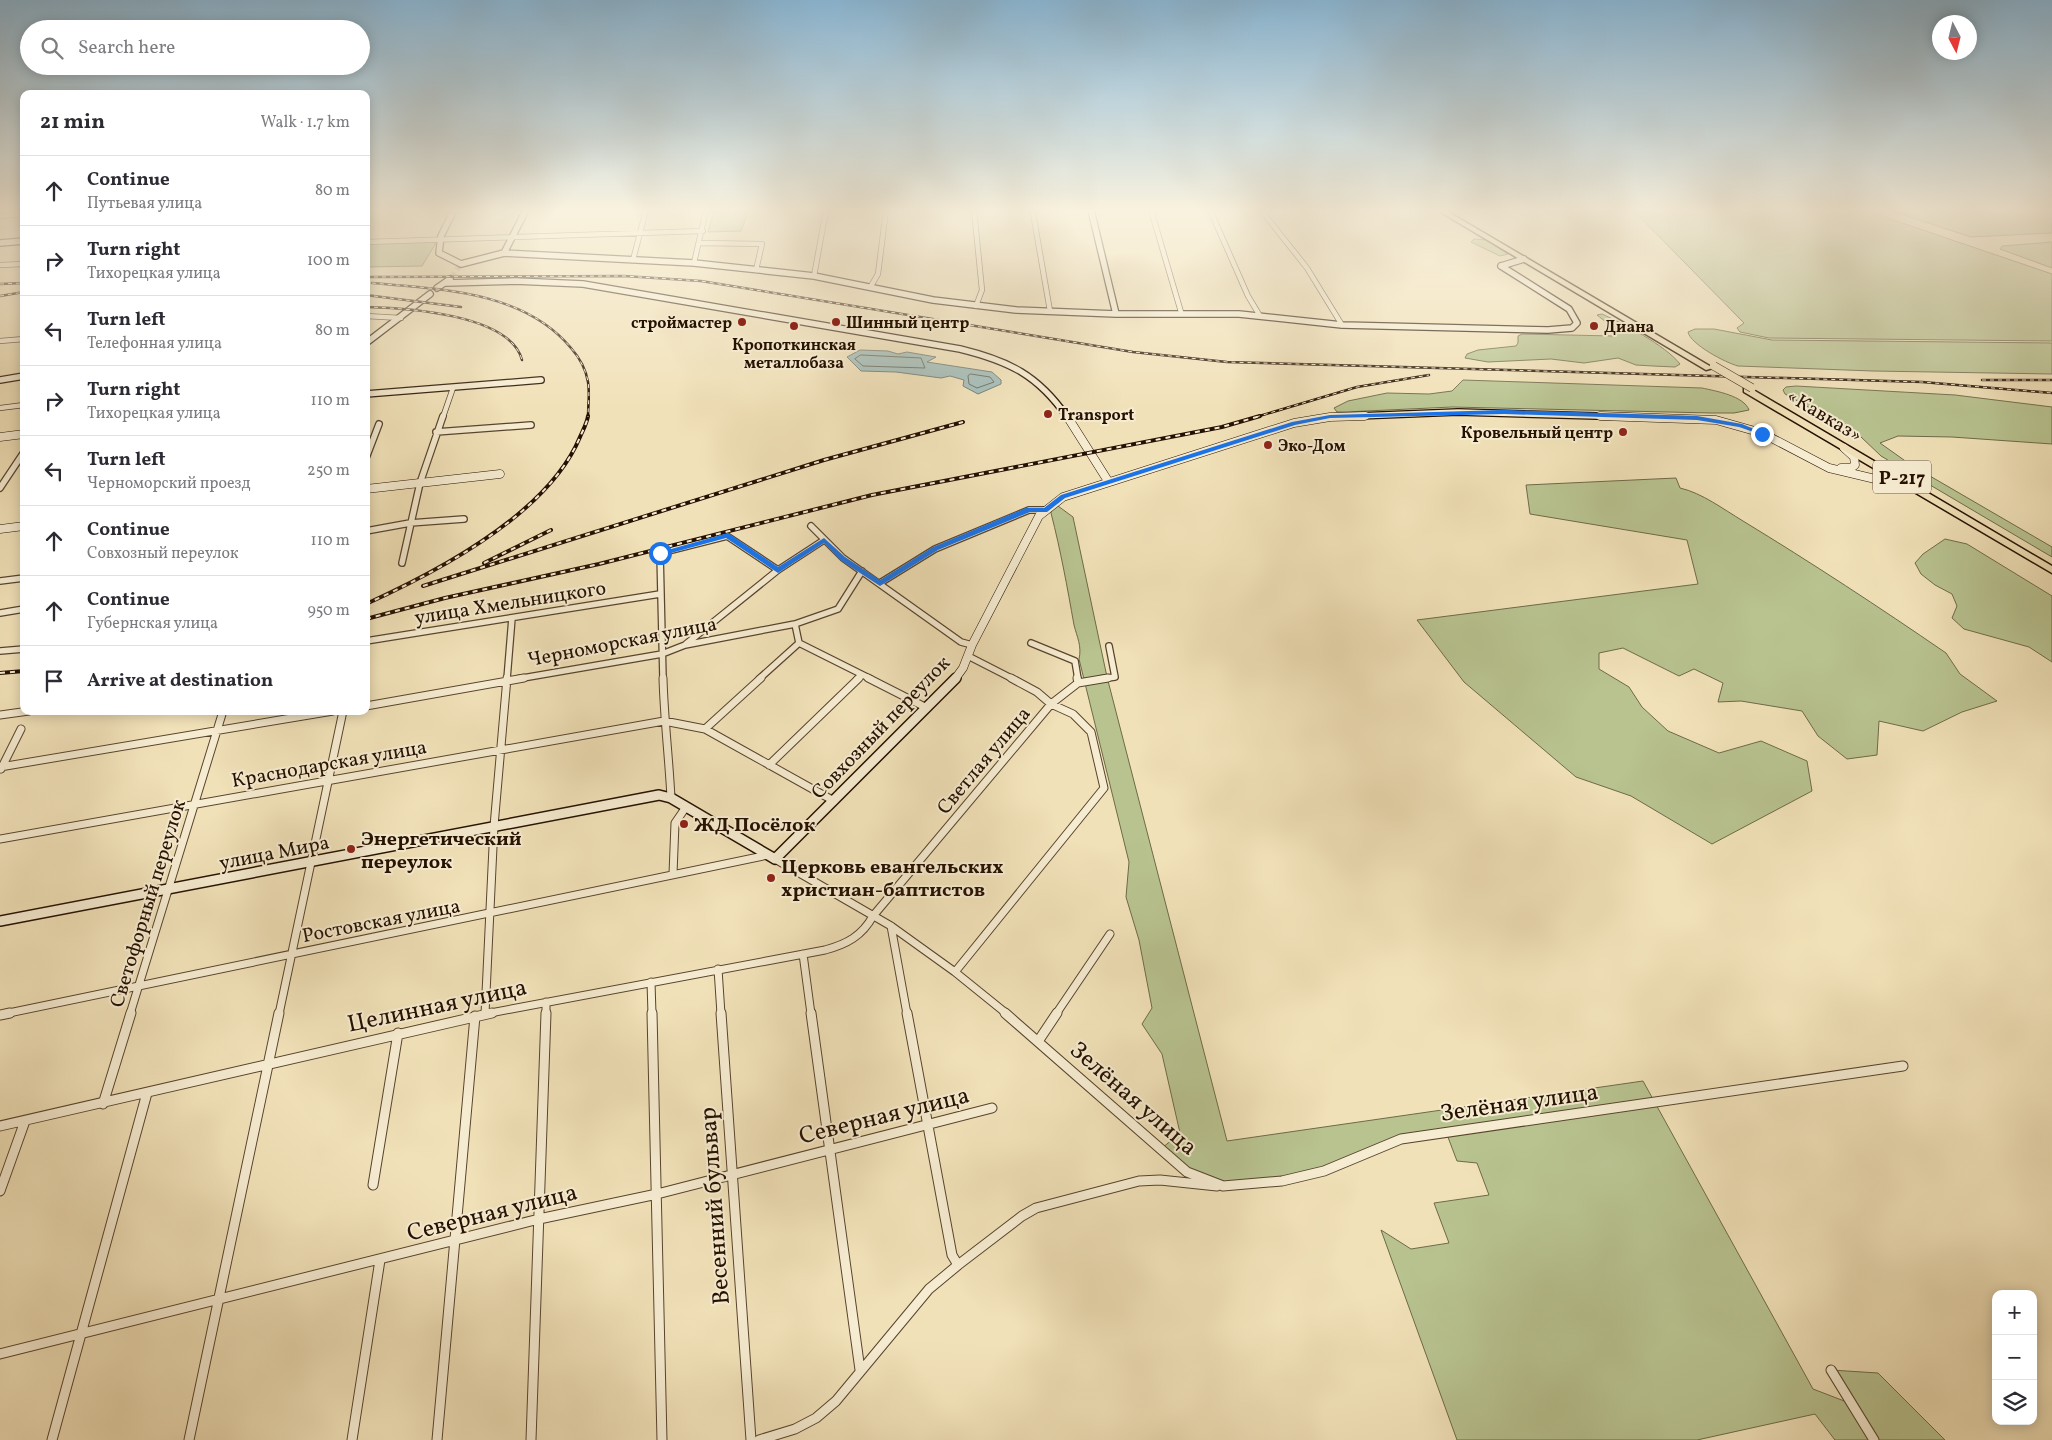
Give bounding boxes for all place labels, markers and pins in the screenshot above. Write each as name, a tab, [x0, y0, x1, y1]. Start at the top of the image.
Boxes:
place label: строймастер	[631, 313, 732, 335]
place label: Шинный центр	[846, 313, 969, 335]
marker: строймастер	[736, 316, 748, 328]
marker: Шинный центр	[830, 316, 842, 328]
place label: Диана	[1604, 317, 1655, 339]
marker: Кропоткинская металлобаза	[788, 320, 800, 332]
marker: Диана	[1588, 320, 1600, 332]
place label: Кропоткинская металлобаза	[732, 335, 856, 375]
place label: Transport	[1058, 405, 1134, 427]
marker: Transport	[1042, 408, 1054, 420]
place label: Кровельный центр	[1461, 423, 1613, 445]
marker: Кровельный центр	[1617, 426, 1629, 438]
place label: Эко-Дом	[1278, 436, 1346, 458]
marker: Эко-Дом	[1262, 439, 1274, 451]
place label: ЖД Посёлок	[694, 812, 815, 840]
marker: ЖД Посёлок	[678, 818, 690, 830]
place label: Энергетический переулок	[361, 826, 522, 877]
marker: Энергетический переулок	[345, 843, 357, 855]
place label: Церковь евангельских христиан-баптистов	[781, 854, 1004, 905]
marker: Церковь евангельских христиан-баптистов	[765, 872, 777, 884]

